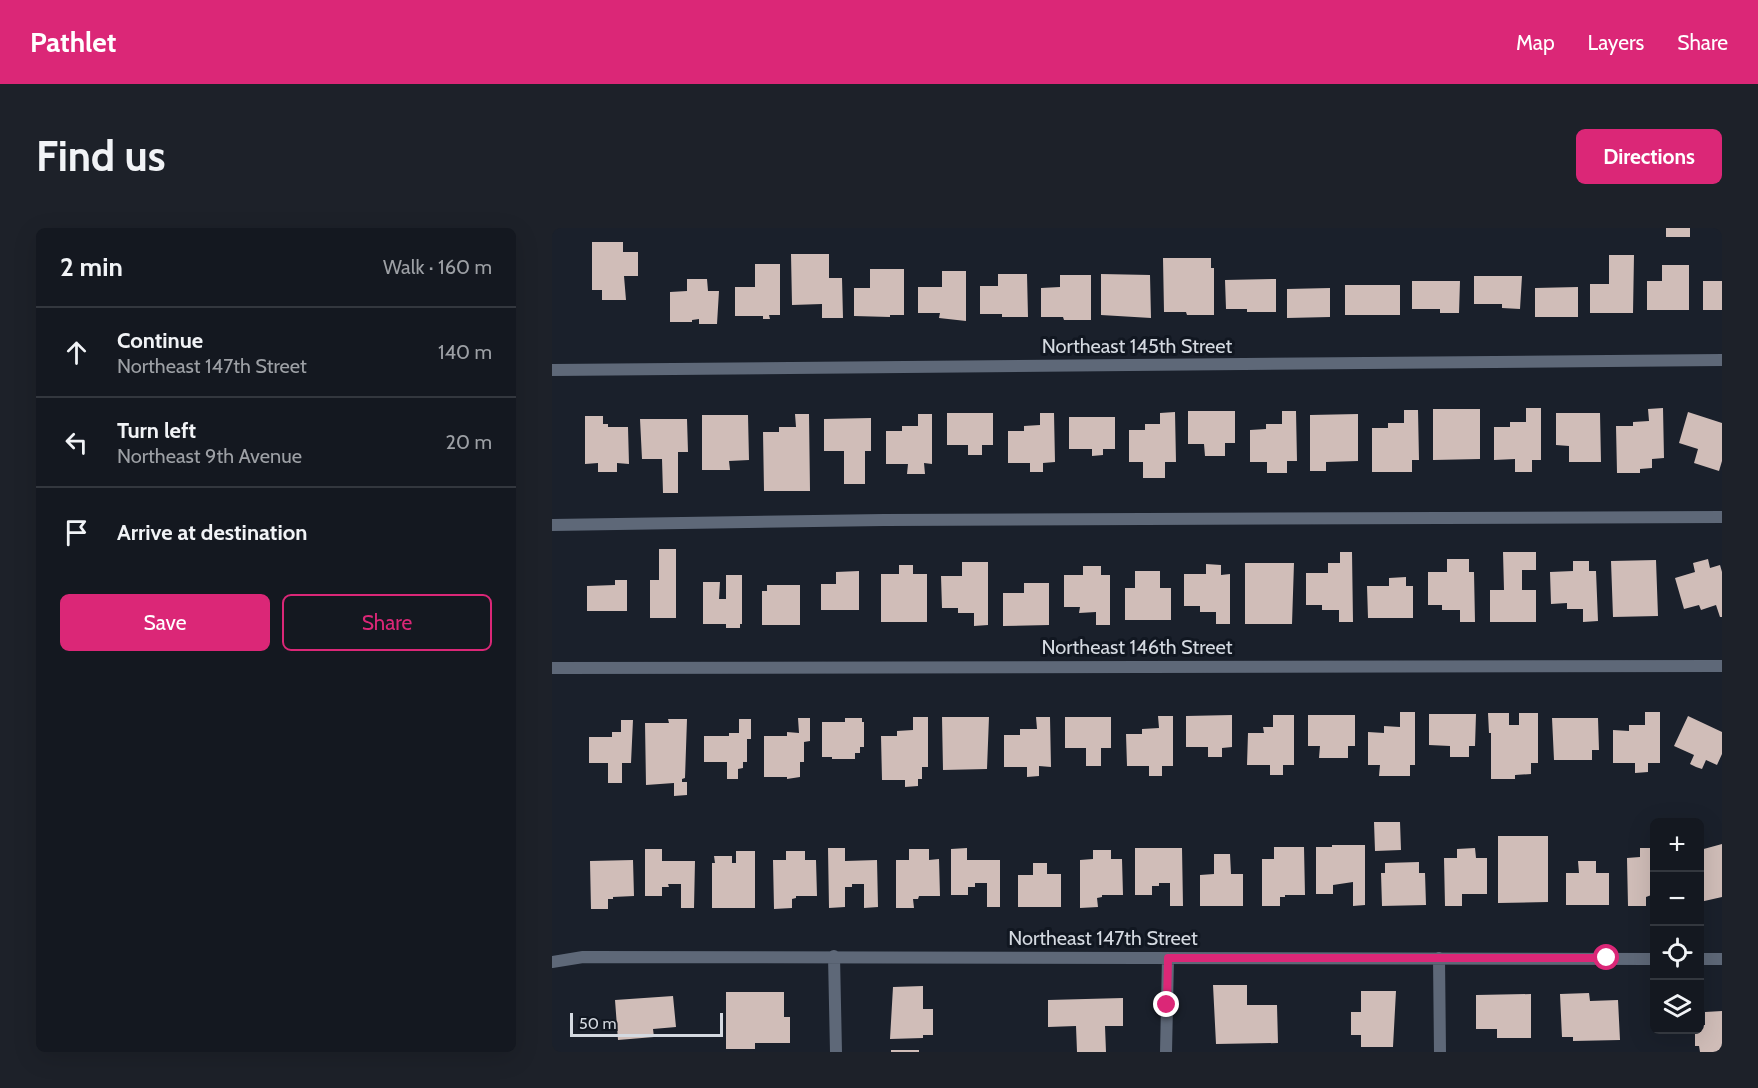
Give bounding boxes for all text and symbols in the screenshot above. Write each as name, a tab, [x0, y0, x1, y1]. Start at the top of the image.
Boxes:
text: Pathlet	[30, 25, 116, 59]
text: Map	[1516, 30, 1555, 55]
text: Layers	[1588, 30, 1644, 55]
text: Share	[1677, 30, 1728, 55]
button: Directions	[1576, 129, 1722, 184]
text: Find us	[36, 130, 165, 182]
text: 2 min	[60, 251, 123, 283]
text: Walk · 160 m	[383, 255, 492, 279]
text: Continue	[117, 327, 203, 354]
street label: Northeast 145th Street	[1042, 334, 1232, 358]
icon: ahead	[60, 336, 93, 369]
text: 140 m	[438, 340, 492, 364]
text: Northeast 147th Street	[117, 354, 307, 378]
text: Turn left	[117, 417, 196, 444]
icon: left	[60, 426, 93, 459]
text: 20 m	[446, 430, 492, 454]
text: Northeast 9th Avenue	[117, 444, 302, 468]
icon: arrive	[60, 516, 93, 549]
text: Arrive at destination	[117, 519, 307, 546]
button: Save	[60, 594, 270, 651]
button: Share	[282, 594, 492, 651]
street label: Northeast 146th Street	[1042, 635, 1233, 659]
map controls	[1650, 818, 1704, 1034]
button: +	[1650, 818, 1704, 872]
button: −	[1650, 872, 1704, 926]
street label: Northeast 147th Street	[1008, 926, 1198, 950]
button: locate	[1650, 926, 1704, 980]
route start	[1593, 944, 1619, 970]
button: layers	[1650, 980, 1704, 1034]
route end	[1153, 991, 1179, 1017]
scale bar	[570, 1010, 723, 1038]
text: 50 m	[579, 1014, 616, 1033]

